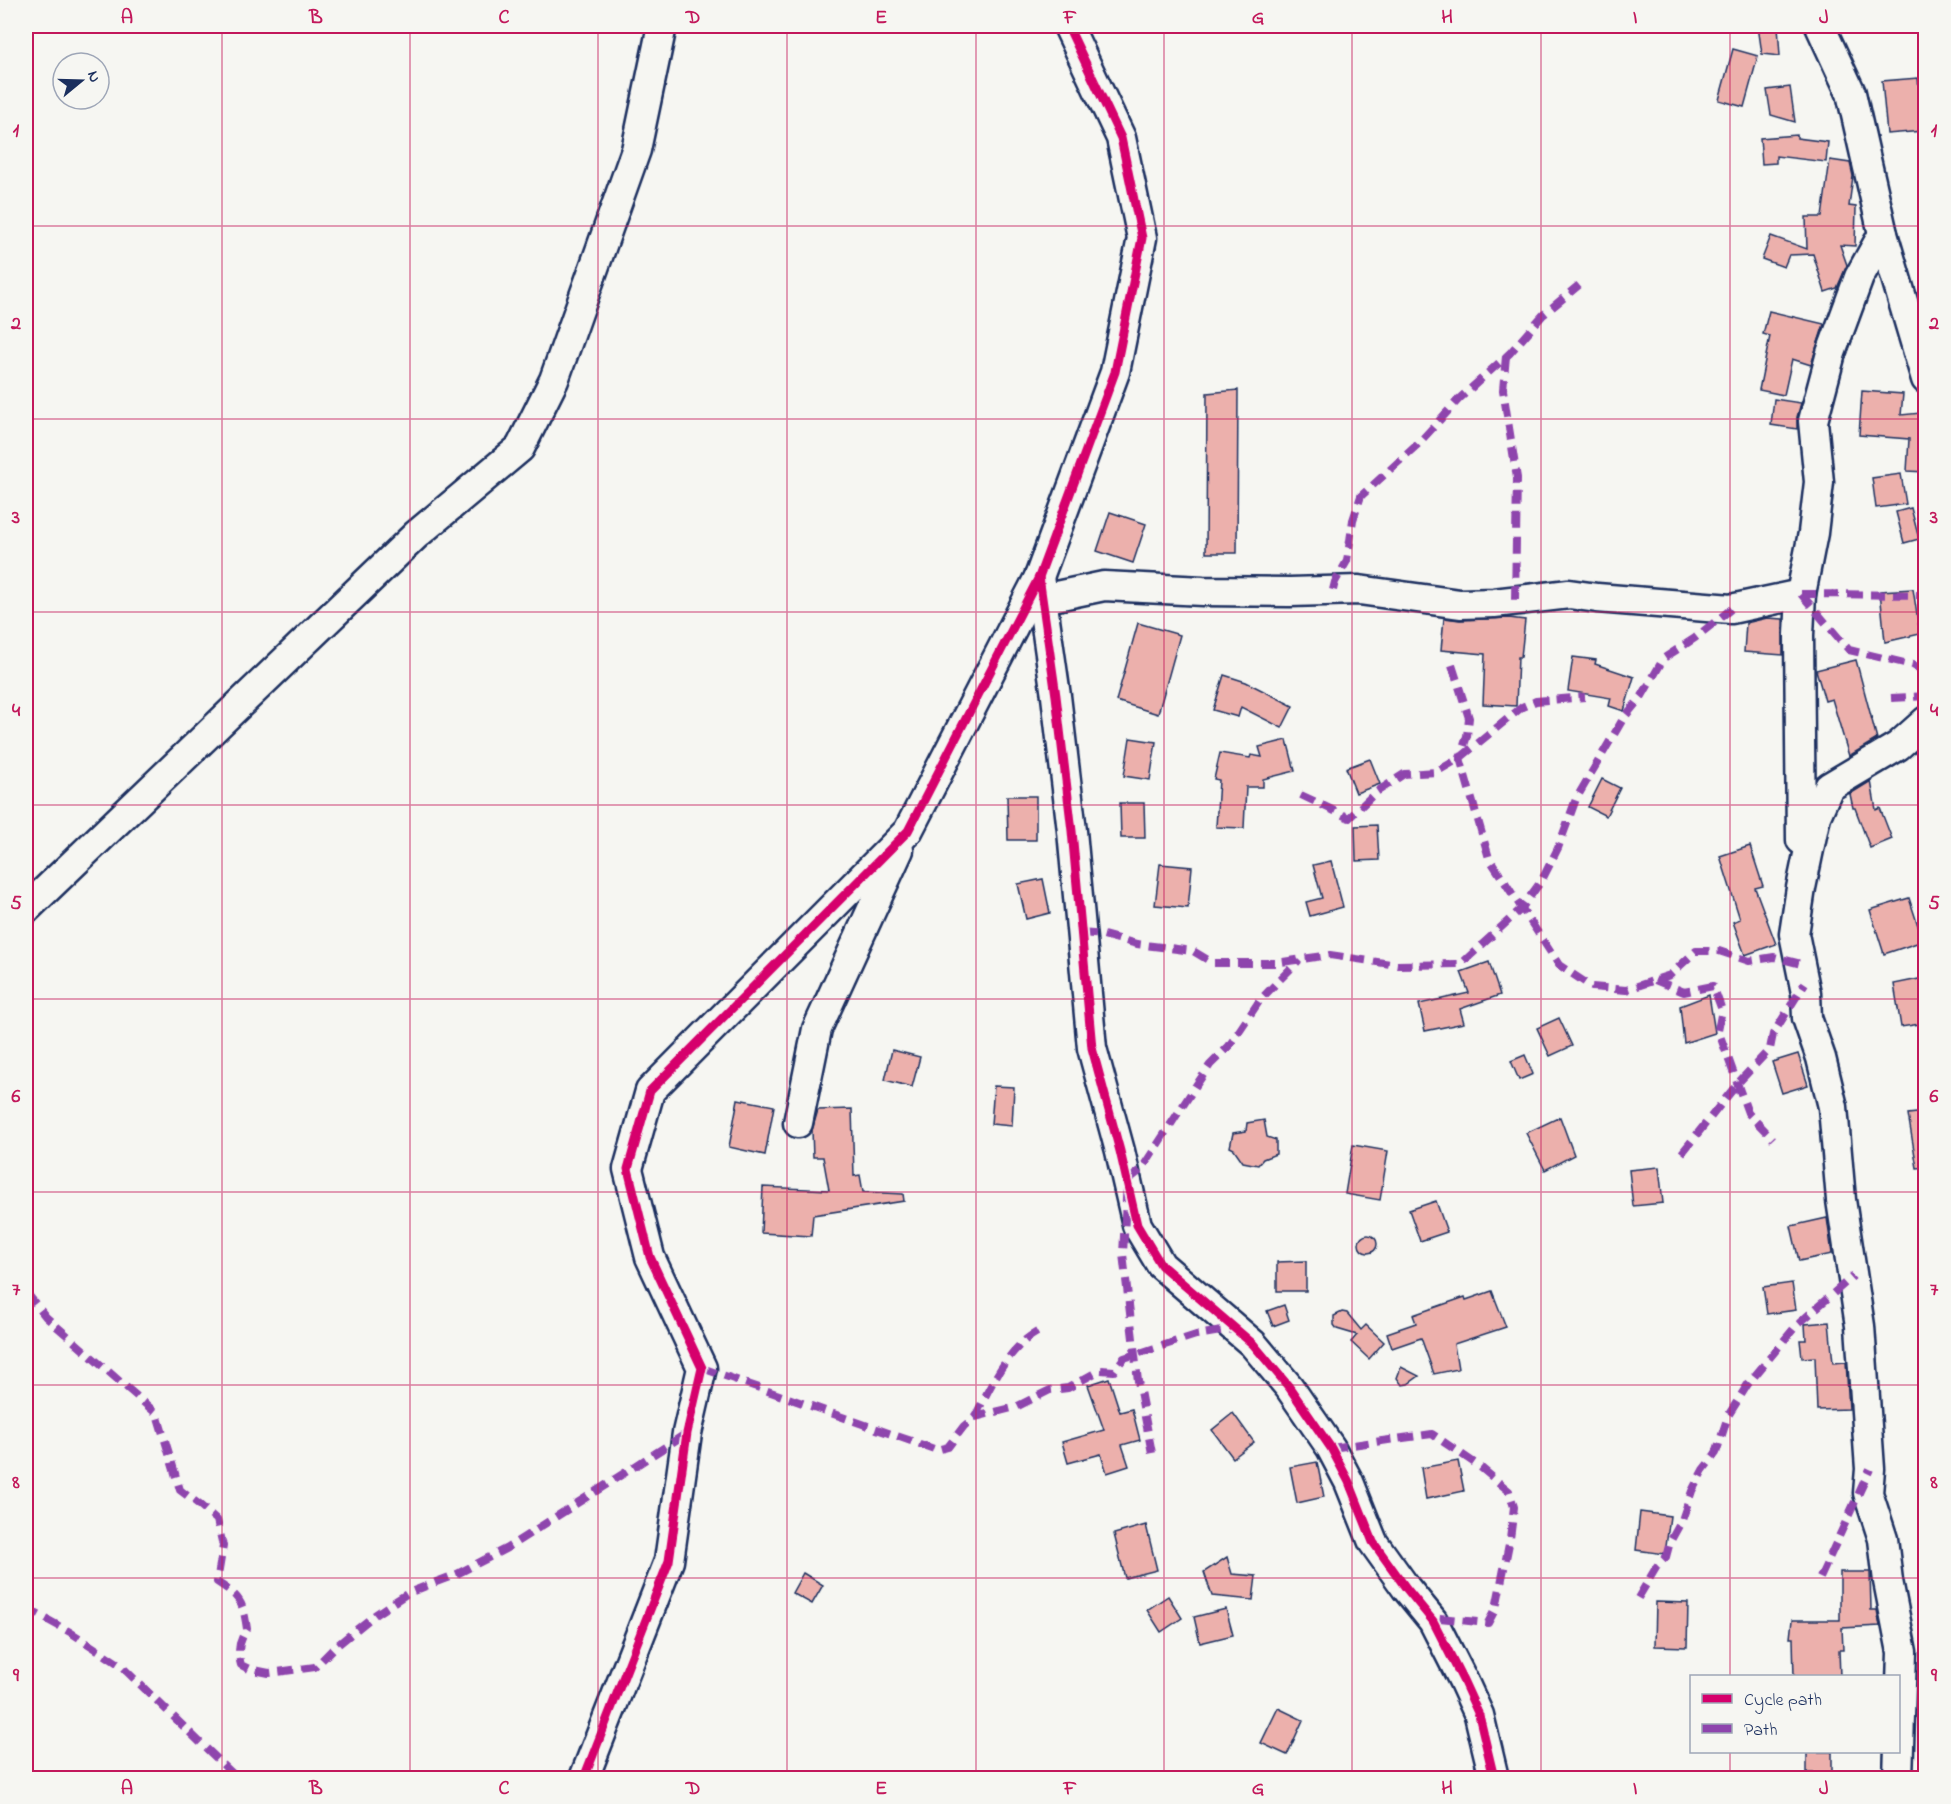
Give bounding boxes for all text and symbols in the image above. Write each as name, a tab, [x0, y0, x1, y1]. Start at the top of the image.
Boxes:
text: A	[121, 4, 133, 33]
text: B	[308, 4, 323, 33]
text: C	[499, 4, 510, 33]
text: D	[685, 4, 700, 33]
text: E	[875, 4, 887, 33]
text: F	[1063, 4, 1077, 33]
text: G	[1252, 4, 1265, 33]
text: H	[1441, 4, 1453, 33]
text: I	[1633, 4, 1638, 33]
text: J	[1819, 4, 1829, 33]
north arrow	[51, 51, 111, 111]
text: N	[80, 68, 106, 86]
text: 1	[13, 117, 20, 146]
text: 1	[1931, 117, 1938, 146]
text: 2	[10, 310, 21, 339]
text: 2	[1928, 310, 1939, 339]
text: 3	[11, 504, 20, 533]
text: 3	[1929, 504, 1938, 533]
text: 4	[12, 697, 21, 726]
text: 4	[1930, 697, 1939, 726]
text: 5	[10, 890, 22, 919]
text: 5	[1928, 890, 1940, 919]
text: 6	[12, 1083, 21, 1112]
text: 6	[1930, 1083, 1939, 1112]
text: 7	[12, 1276, 21, 1305]
text: 7	[1930, 1276, 1939, 1305]
text: 8	[11, 1469, 20, 1498]
text: 8	[1929, 1469, 1938, 1498]
text: 9	[12, 1662, 20, 1691]
text: 9	[1930, 1662, 1938, 1691]
legend	[1690, 1675, 1900, 1753]
text: Cycle path	[1744, 1688, 1822, 1714]
text: Path	[1744, 1718, 1778, 1744]
text: A	[121, 1775, 133, 1804]
text: B	[308, 1775, 323, 1804]
text: C	[499, 1775, 510, 1804]
text: D	[685, 1775, 700, 1804]
text: E	[875, 1775, 887, 1804]
text: F	[1063, 1775, 1077, 1804]
text: G	[1252, 1775, 1265, 1804]
text: H	[1441, 1775, 1453, 1804]
text: I	[1633, 1775, 1638, 1804]
text: J	[1819, 1775, 1829, 1804]

